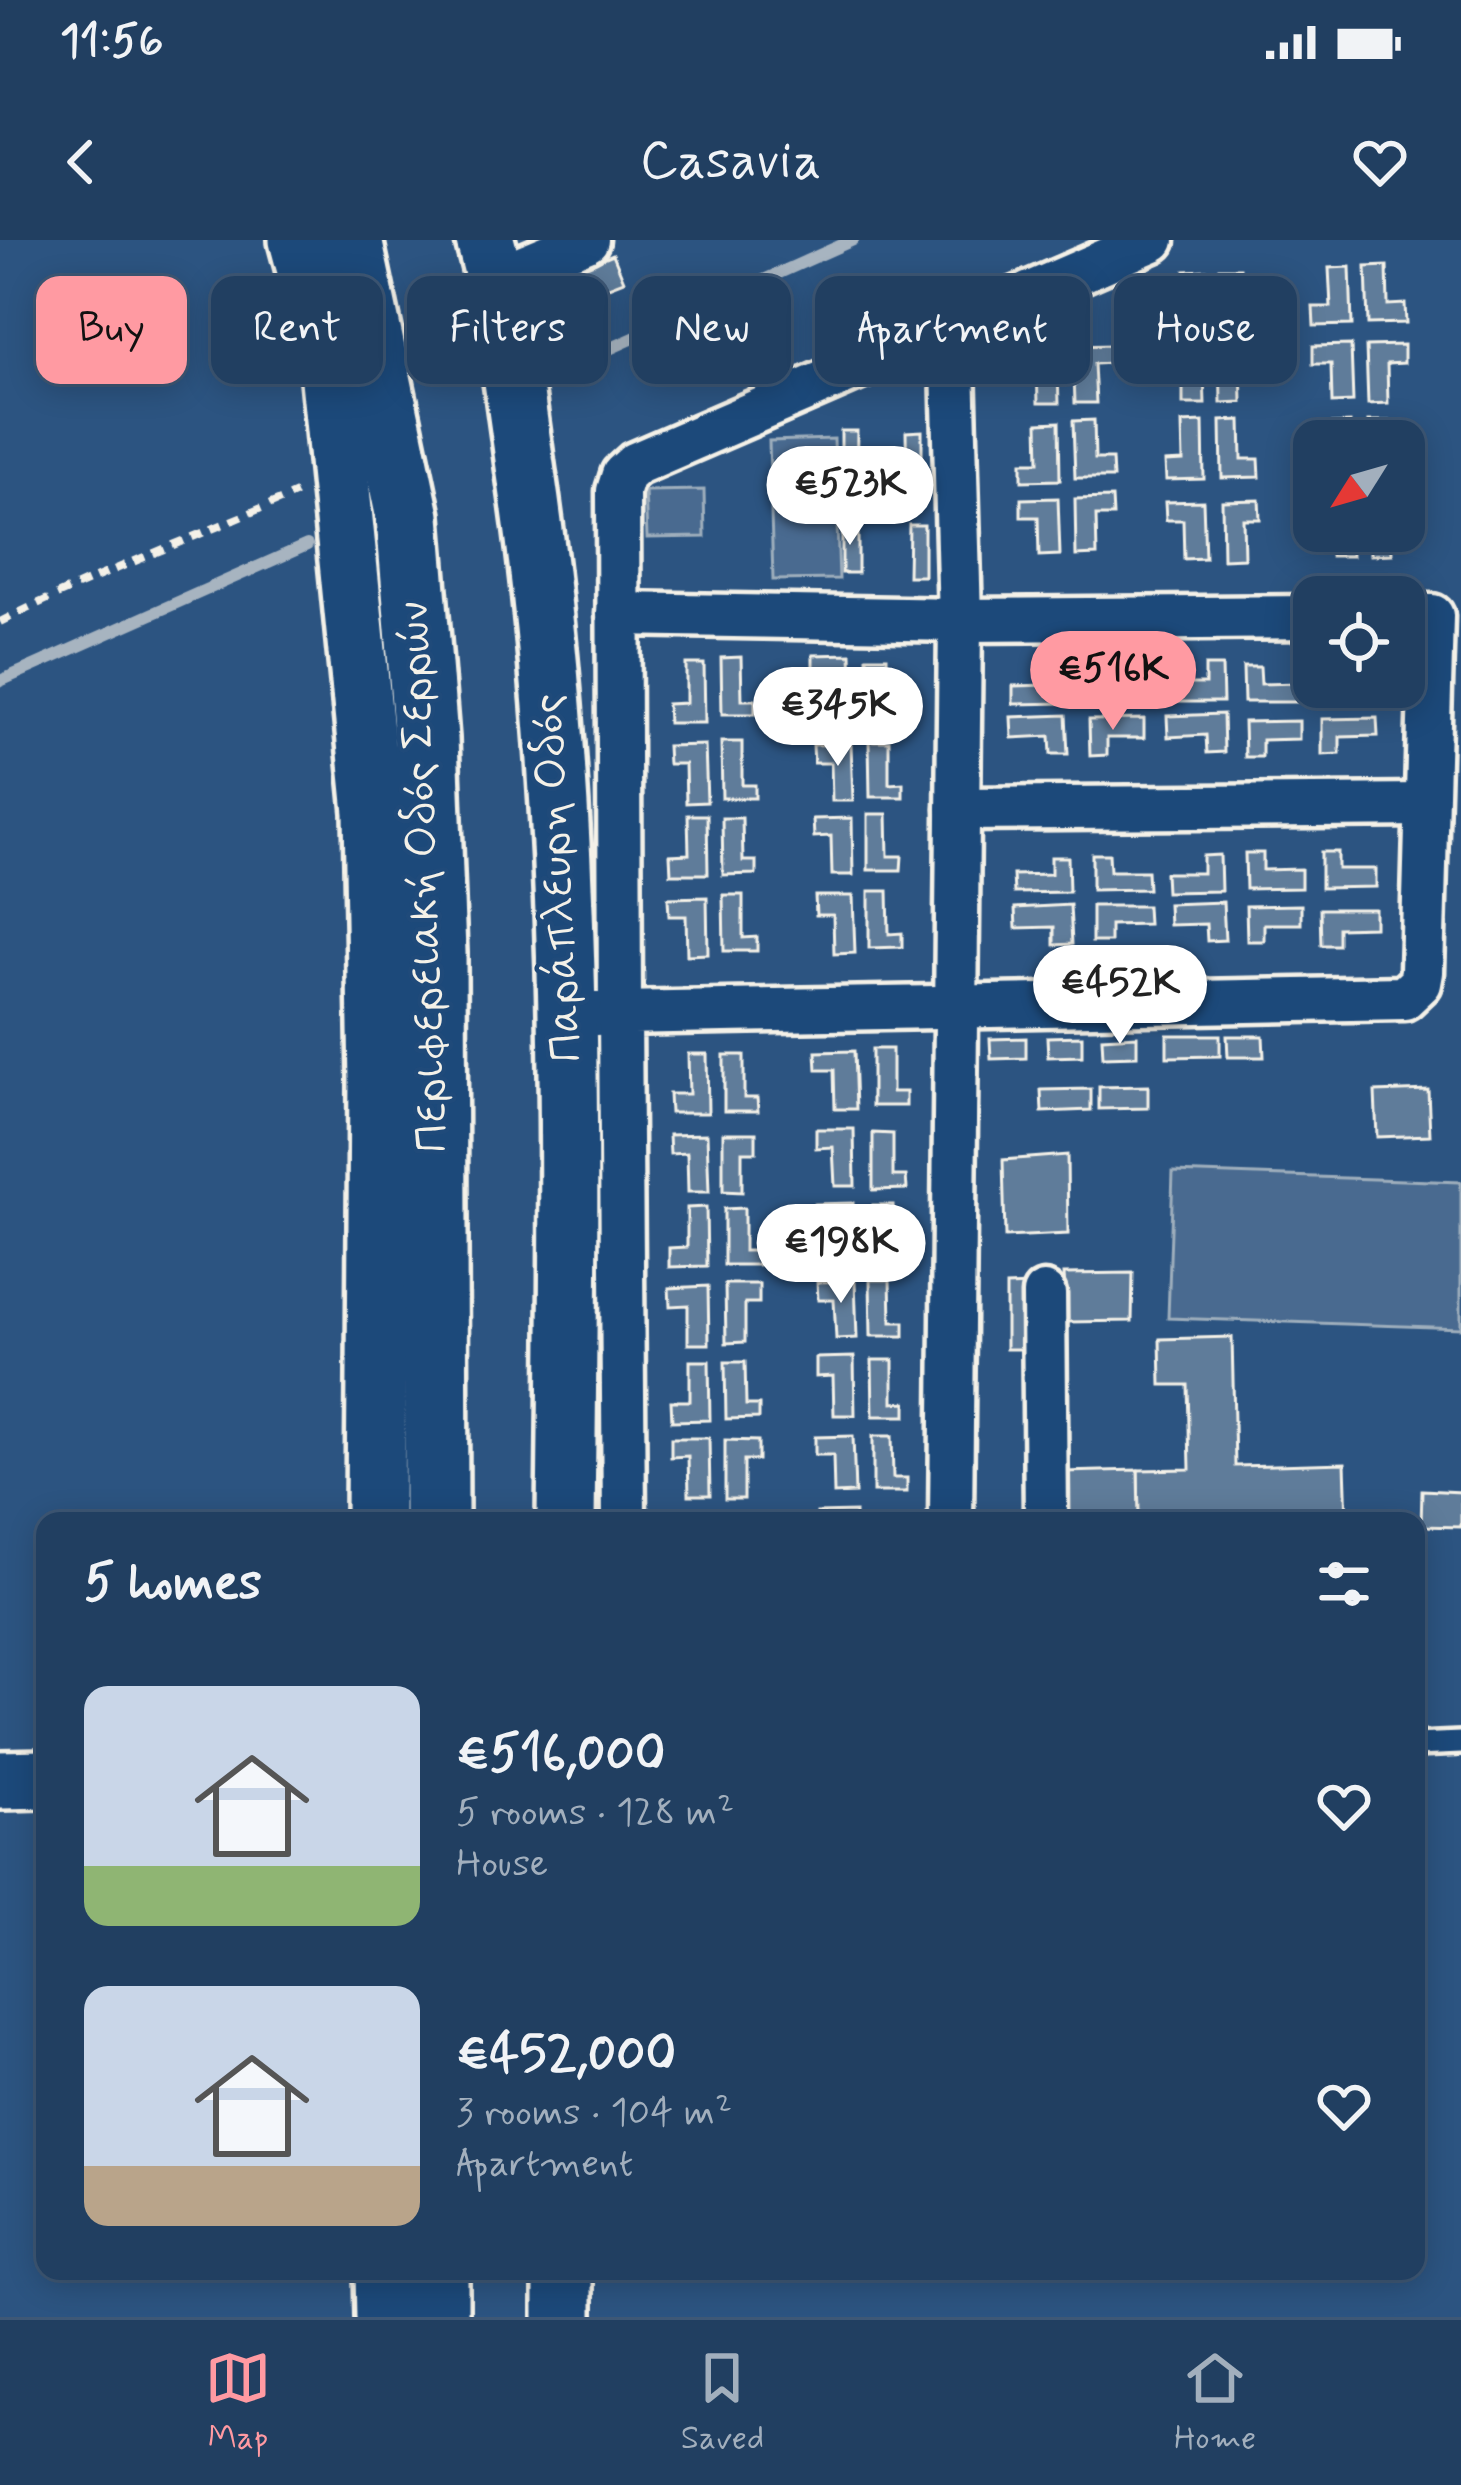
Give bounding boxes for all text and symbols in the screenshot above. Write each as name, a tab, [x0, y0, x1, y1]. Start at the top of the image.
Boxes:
text: 11:56	[60, 13, 163, 72]
text: Casavia	[640, 127, 821, 198]
icon: back	[48, 129, 114, 195]
icon: heart	[1347, 129, 1413, 195]
chip: Buy	[36, 276, 187, 384]
chip: Rent	[211, 276, 383, 384]
chip: Filters	[407, 276, 608, 384]
chip: New	[632, 276, 791, 384]
chip: Apartment	[815, 276, 1090, 384]
chip: House	[1114, 276, 1297, 384]
north arrow	[1293, 420, 1425, 552]
map controls	[1293, 420, 1425, 708]
pin: €523K	[766, 446, 934, 548]
text: €523K	[793, 459, 907, 510]
button: locate	[1293, 576, 1425, 708]
street label: Περιφερειακή Οδός Σερρών	[385, 600, 463, 1154]
pin: €516K	[1029, 631, 1197, 733]
text: €516K	[1057, 644, 1169, 695]
pin: €345K	[754, 667, 922, 769]
text: €345K	[780, 680, 896, 731]
street label: Παράπλευρη Οδός	[519, 692, 597, 1064]
pin: €452K	[1036, 945, 1204, 1047]
text: €452K	[1060, 958, 1180, 1009]
pin: €198K	[757, 1204, 925, 1306]
text: €198K	[784, 1217, 898, 1268]
text: 5 homes	[84, 1551, 262, 1617]
icon: filters	[1311, 1551, 1377, 1617]
text: €516,000	[456, 1722, 665, 1788]
icon: home	[180, 1734, 324, 1878]
icon: heart	[1311, 1773, 1377, 1839]
text: 5 rooms · 128 m²	[456, 1788, 734, 1839]
text: House	[456, 1839, 548, 1890]
text: €452,000	[456, 2022, 676, 2088]
icon: home	[180, 2034, 324, 2178]
icon: heart	[1311, 2073, 1377, 2139]
text: 3 rooms · 104 m²	[456, 2088, 732, 2139]
text: Apartment	[456, 2139, 633, 2190]
tab: Map	[205, 2345, 271, 2461]
tab: Saved	[681, 2345, 764, 2461]
tab: Home	[1174, 2345, 1256, 2461]

